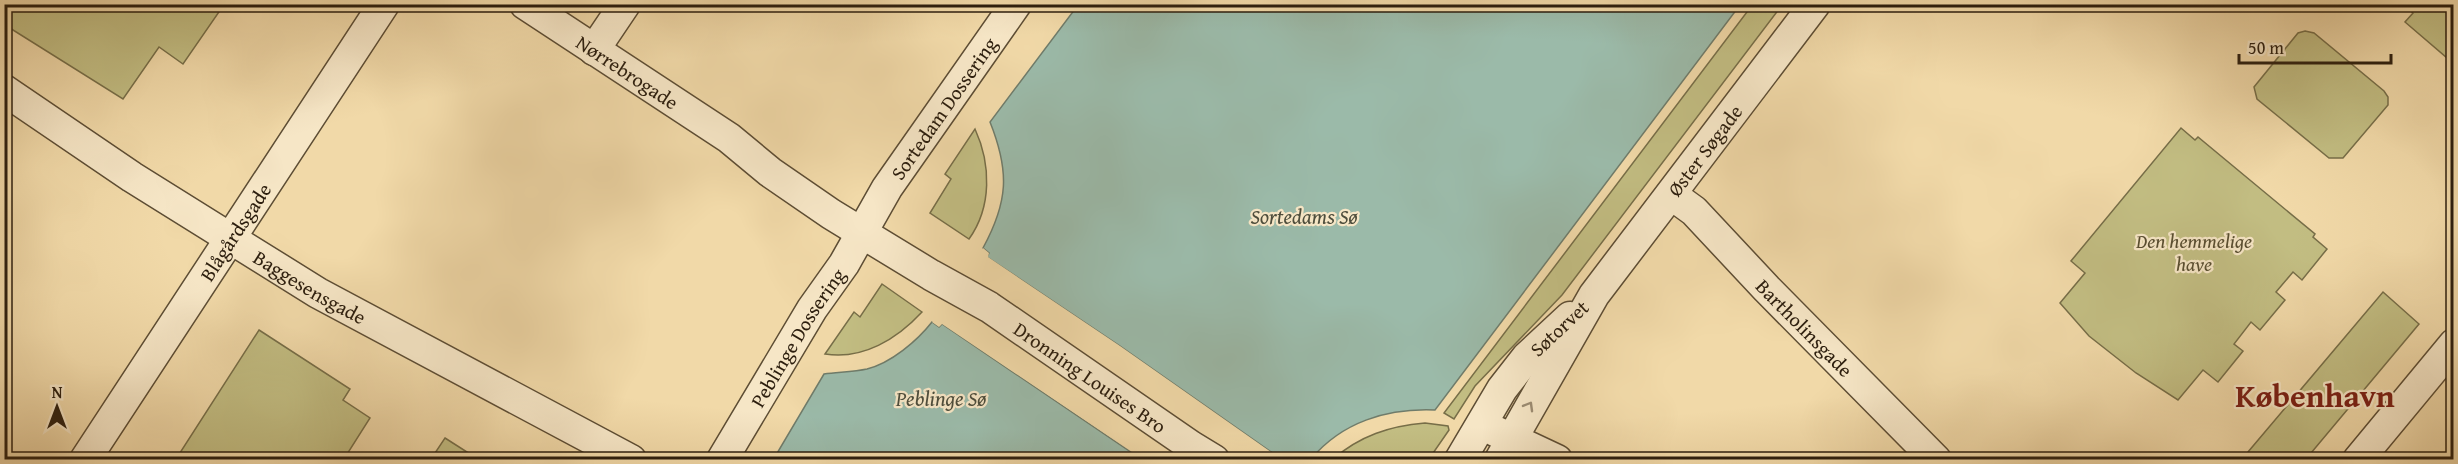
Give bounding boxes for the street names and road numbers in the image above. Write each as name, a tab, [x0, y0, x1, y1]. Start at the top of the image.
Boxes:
street label: Nørrebrogade	[571, 27, 685, 116]
street label: Sortedam Dossering	[883, 31, 1003, 185]
street label: Øster Søgade	[1660, 98, 1749, 202]
street label: Blågårdsgade	[192, 177, 278, 286]
street label: Baggesensgade	[248, 242, 372, 331]
street label: Peblinge Dossering	[742, 261, 852, 412]
street label: Bartholinsgade	[1750, 272, 1860, 383]
street label: Søtorvet	[1523, 293, 1595, 363]
street label: Dronning Louises Bro	[1008, 314, 1173, 440]

